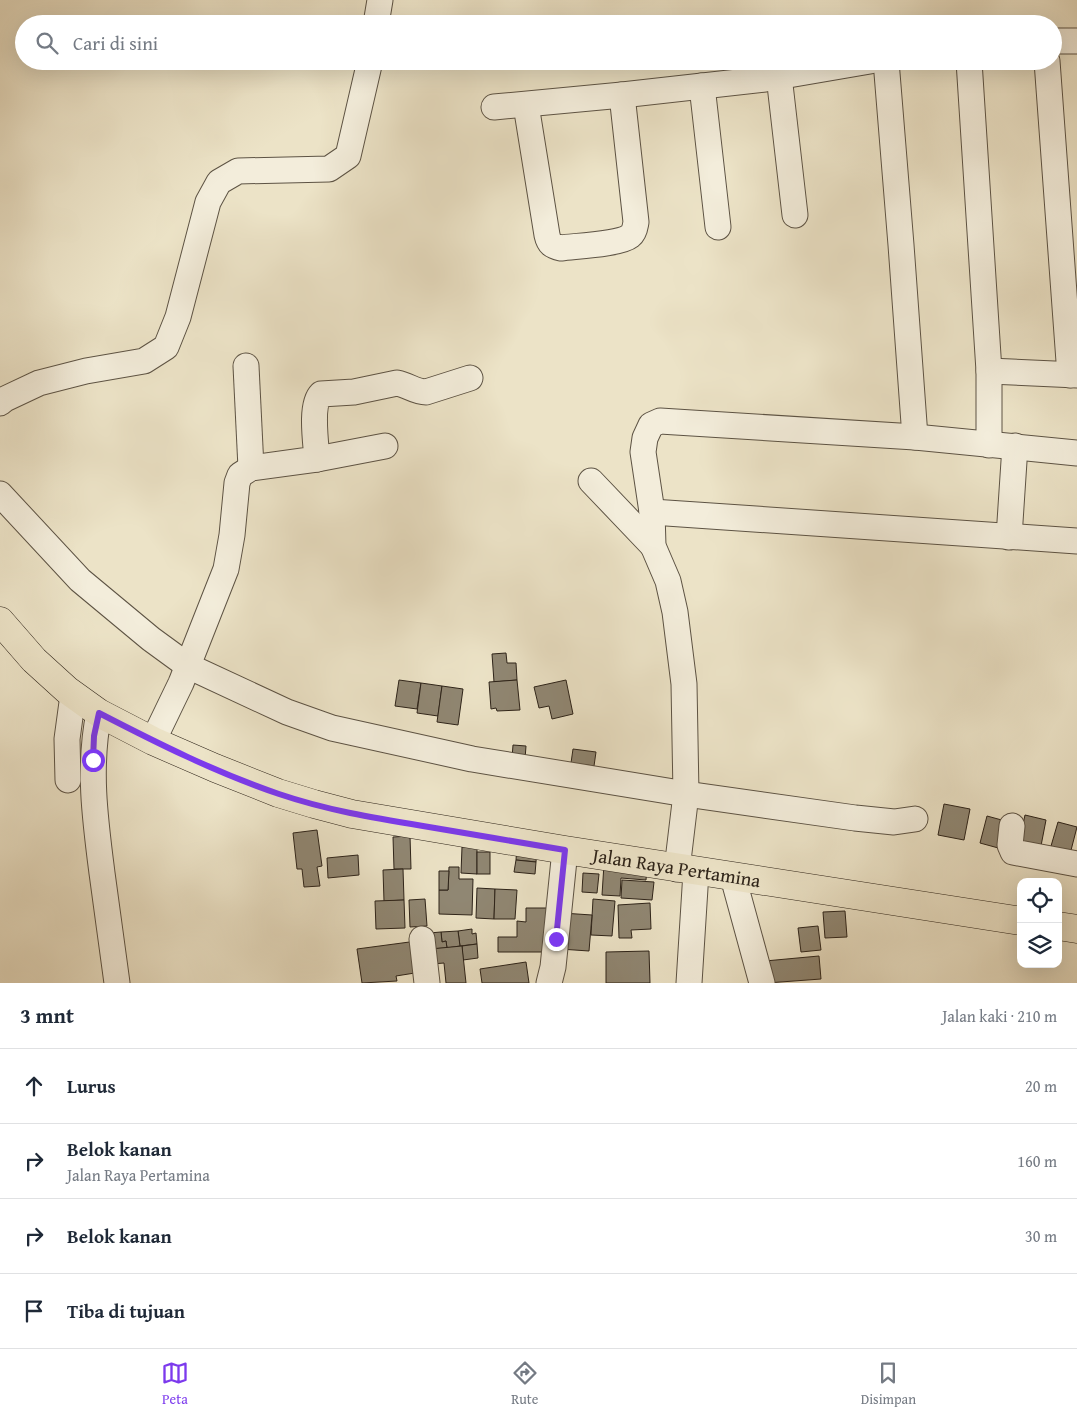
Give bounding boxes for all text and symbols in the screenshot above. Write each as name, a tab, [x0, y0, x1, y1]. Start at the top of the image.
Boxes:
search box	[15, 15, 1062, 70]
icon: search	[33, 29, 61, 57]
text: Cari di sini	[73, 29, 158, 57]
route start	[82, 749, 105, 772]
street label: Jalan Raya Pertamina	[589, 840, 763, 894]
map controls	[1017, 878, 1062, 968]
button: locate	[1017, 878, 1062, 923]
button: layers	[1017, 923, 1062, 968]
route end	[545, 928, 568, 951]
text: 3 mnt	[20, 1000, 74, 1031]
text: Jalan kaki · 210 m	[942, 1004, 1057, 1028]
icon: ahead	[20, 1072, 48, 1100]
text: Lurus	[67, 1072, 116, 1100]
text: 20 m	[1025, 1074, 1057, 1098]
text: Belok kanan	[67, 1135, 172, 1163]
icon: right	[20, 1147, 48, 1175]
text: 160 m	[1017, 1149, 1057, 1173]
text: Jalan Raya Pertamina	[67, 1163, 210, 1187]
icon: right	[20, 1222, 48, 1250]
text: Belok kanan	[67, 1222, 172, 1250]
text: 30 m	[1025, 1224, 1057, 1248]
icon: arrive	[20, 1297, 48, 1325]
text: Tiba di tujuan	[67, 1297, 185, 1325]
tab: Peta	[161, 1359, 189, 1409]
tab: Rute	[511, 1359, 539, 1409]
tab: Disimpan	[861, 1359, 916, 1409]

